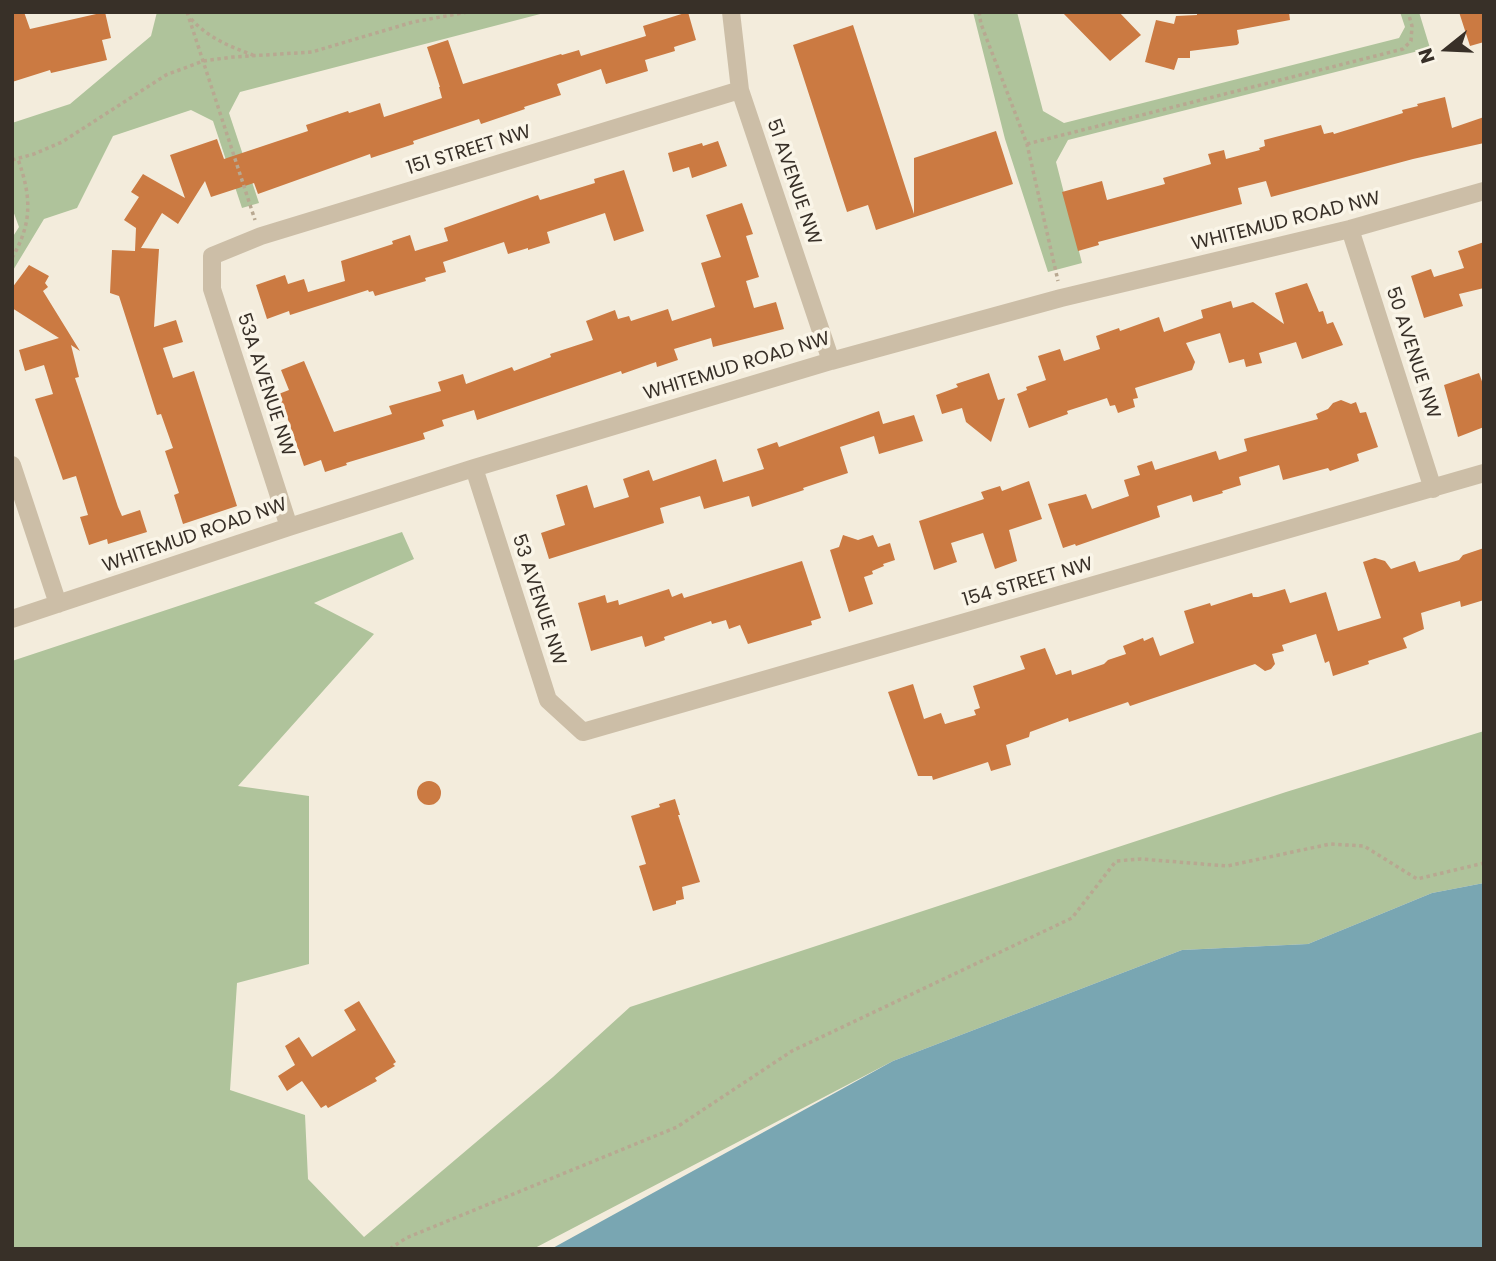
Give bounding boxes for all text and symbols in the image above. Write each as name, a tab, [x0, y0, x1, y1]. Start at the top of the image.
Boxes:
north arrow	[1412, 14, 1482, 84]
text: N	[1412, 45, 1442, 67]
street label: 51 AVENUE NW	[761, 116, 825, 248]
street label: 151 STREET NW	[404, 121, 534, 181]
street label: WHITEMUD ROAD NW	[1189, 187, 1383, 257]
street label: 50 AVENUE NW	[1380, 284, 1444, 422]
street label: 53A AVENUE NW	[231, 310, 299, 460]
street label: WHITEMUD ROAD NW	[641, 328, 833, 406]
street label: WHITEMUD ROAD NW	[100, 494, 290, 578]
street label: 53 AVENUE NW	[506, 532, 570, 668]
street label: 154 STREET NW	[960, 553, 1096, 613]

